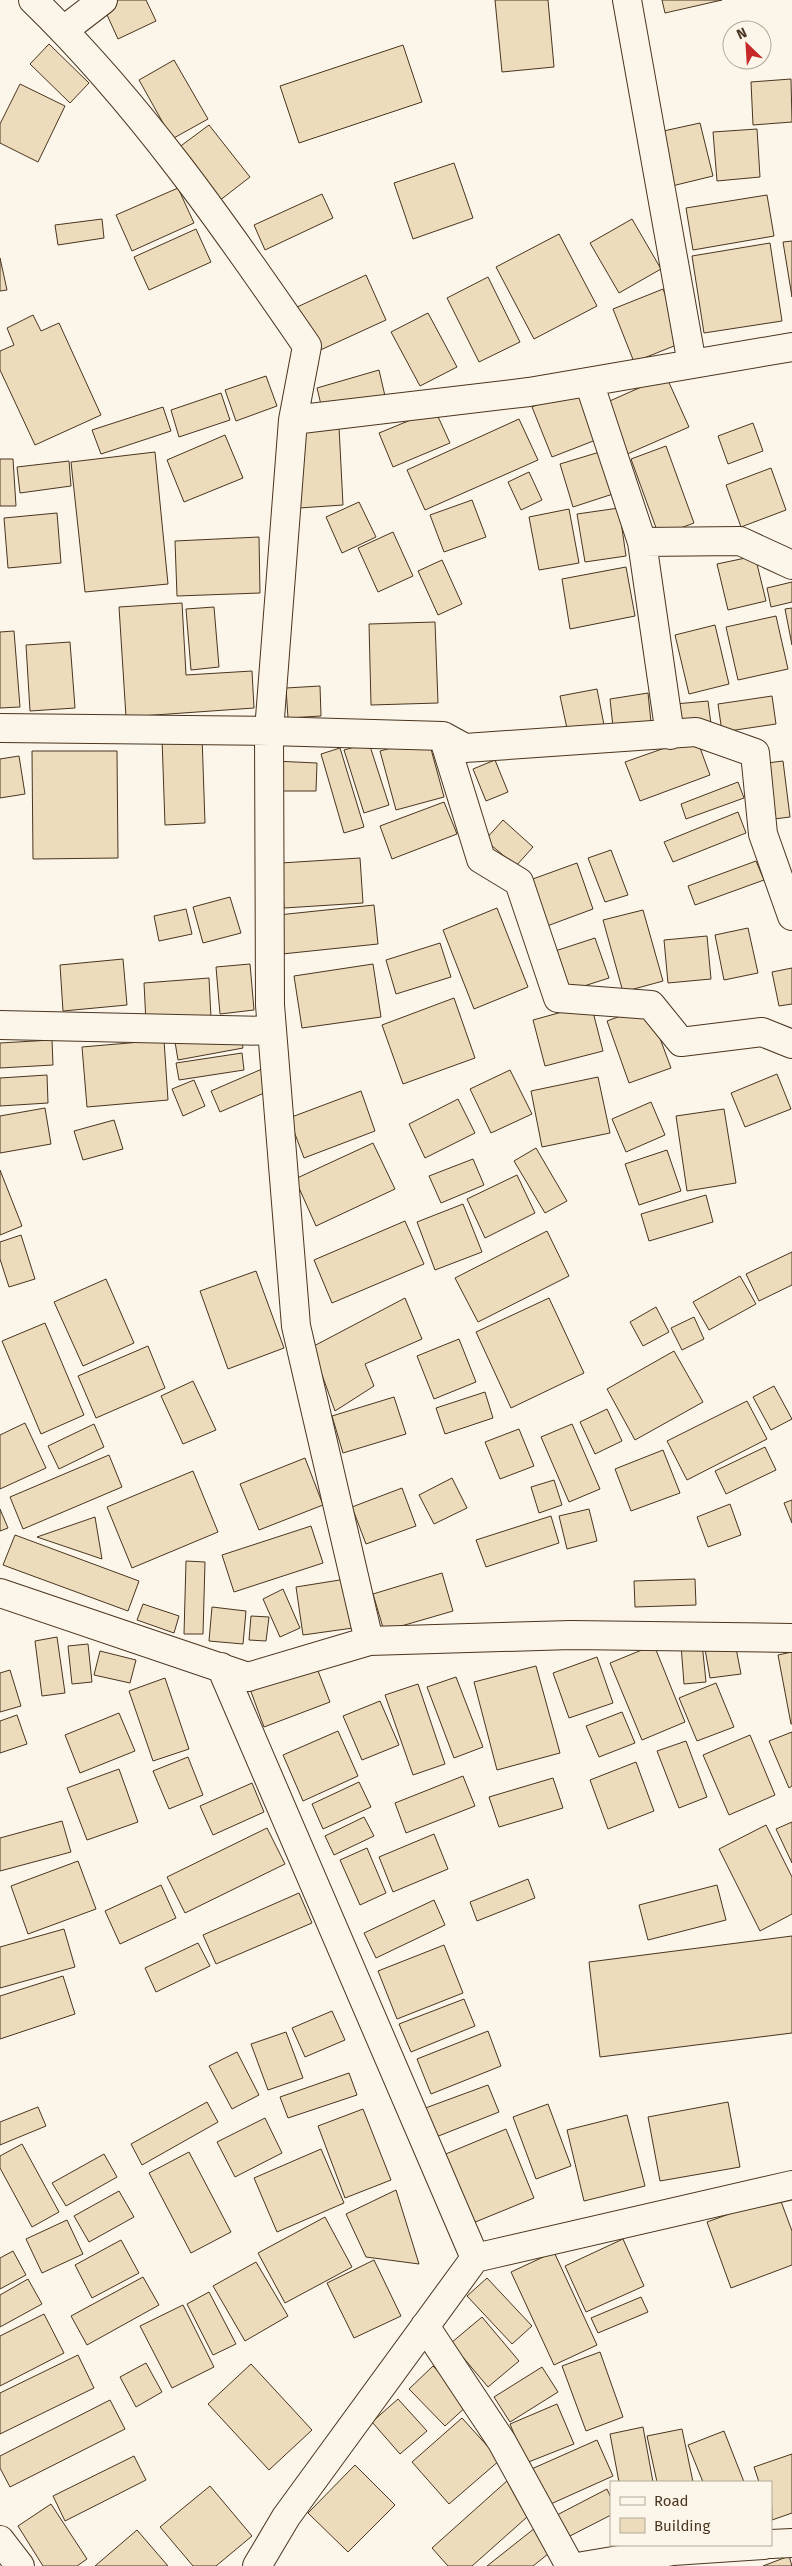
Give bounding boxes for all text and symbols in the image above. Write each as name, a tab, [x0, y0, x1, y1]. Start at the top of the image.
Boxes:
north arrow	[722, 20, 772, 70]
text: N	[734, 24, 750, 43]
legend	[610, 2481, 772, 2546]
text: Road	[654, 2492, 689, 2510]
text: Building	[654, 2517, 710, 2535]

